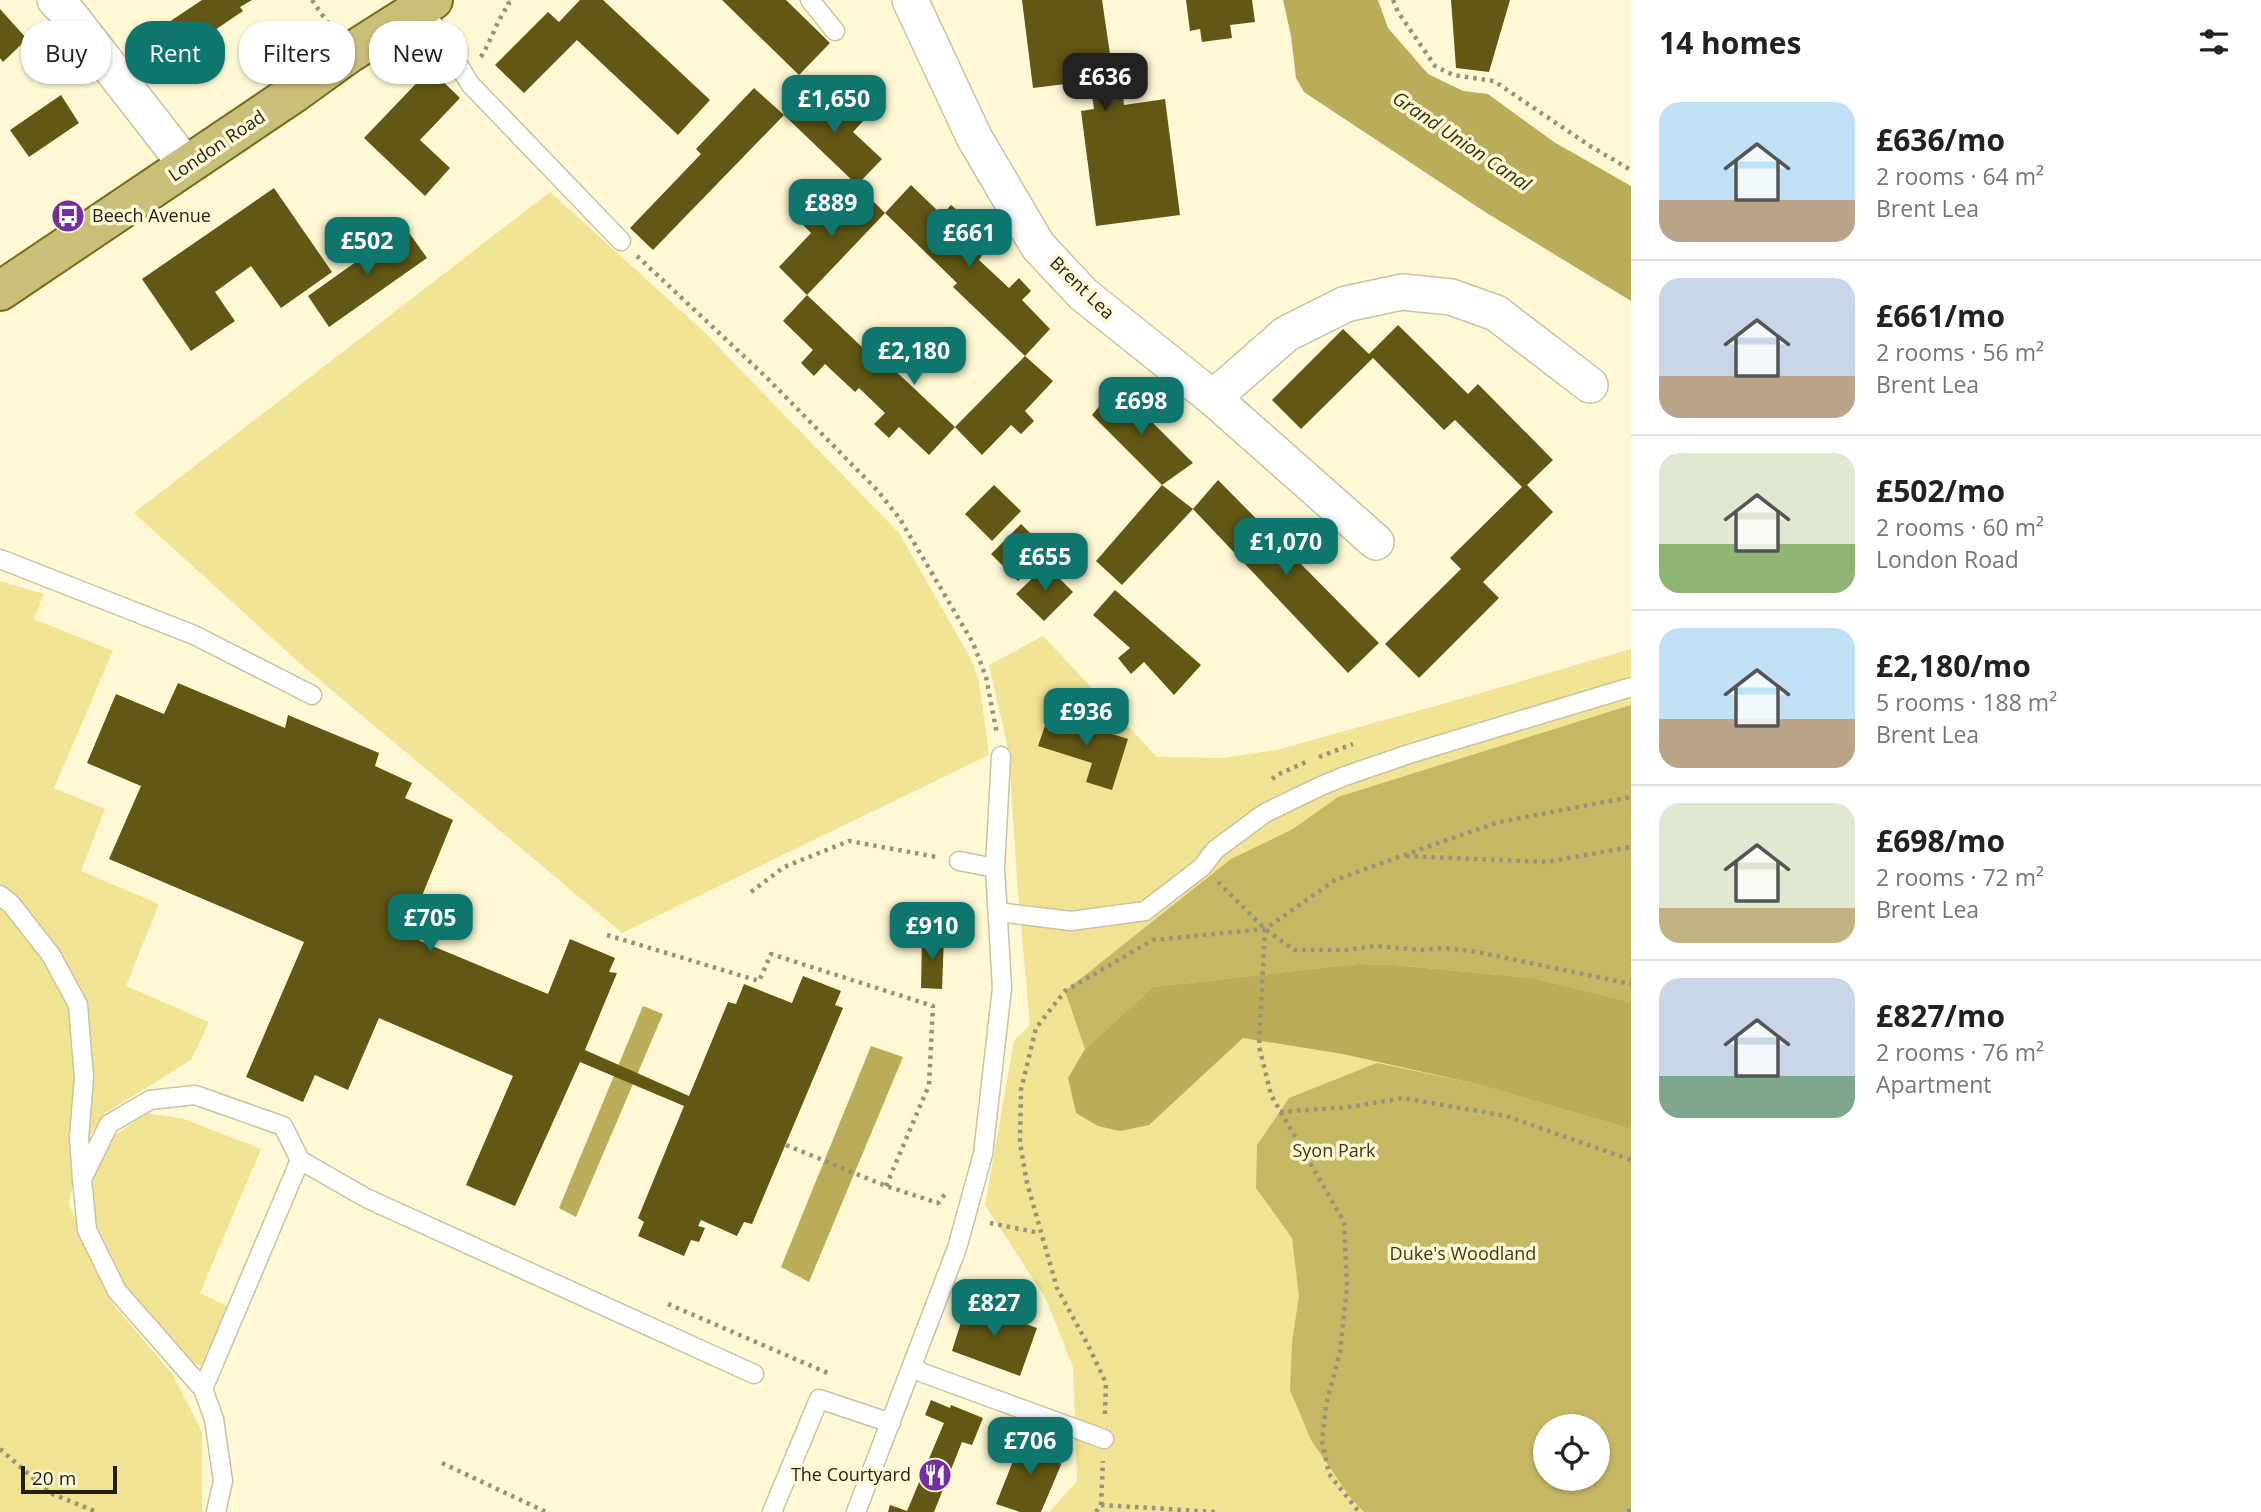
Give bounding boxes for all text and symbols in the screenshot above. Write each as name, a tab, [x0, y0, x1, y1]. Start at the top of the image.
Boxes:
chip: Buy	[21, 21, 111, 84]
chip: Rent	[125, 21, 225, 84]
chip: Filters	[239, 21, 355, 84]
chip: New	[369, 21, 467, 84]
text: 14 homes	[1659, 22, 1802, 63]
icon: filters	[2195, 23, 2233, 61]
pin: £636	[1064, 54, 1146, 113]
text: £636	[1079, 60, 1131, 92]
pin: £1,650	[777, 76, 891, 135]
text: £1,650	[798, 82, 870, 114]
water label: Grand Union Canal	[1388, 85, 1537, 198]
street label: London Road	[163, 104, 269, 186]
text: £636/mo	[1876, 119, 2005, 160]
icon: home	[1715, 130, 1799, 214]
text: 2 rooms · 64 m²	[1876, 160, 2044, 192]
pin: £889	[790, 180, 872, 239]
text: £889	[805, 186, 857, 218]
text: Brent Lea	[1876, 192, 1979, 224]
bus stop icon: Beech Avenue	[49, 197, 87, 235]
place label: Beech Avenue	[92, 203, 211, 227]
pin: £661	[928, 210, 1010, 269]
text: £661	[943, 216, 995, 248]
pin: £502	[326, 218, 408, 277]
text: £502	[341, 224, 393, 256]
street label: Brent Lea	[1045, 251, 1120, 324]
text: £661/mo	[1876, 295, 2005, 336]
icon: home	[1715, 306, 1799, 390]
pin: £2,180	[857, 328, 971, 387]
text: £2,180	[878, 334, 950, 366]
text: 2 rooms · 56 m²	[1876, 336, 2044, 368]
text: Brent Lea	[1876, 368, 1979, 400]
pin: £698	[1100, 378, 1182, 437]
text: £698	[1115, 384, 1167, 416]
text: £502/mo	[1876, 470, 2005, 511]
icon: home	[1715, 481, 1799, 565]
text: 2 rooms · 60 m²	[1876, 511, 2044, 543]
pin: £1,070	[1229, 518, 1343, 578]
text: £1,070	[1250, 525, 1322, 557]
pin: £655	[1004, 534, 1086, 593]
text: £655	[1019, 540, 1071, 572]
text: London Road	[1876, 543, 2019, 575]
text: £2,180/mo	[1876, 645, 2031, 686]
icon: home	[1715, 656, 1799, 740]
text: 5 rooms · 188 m²	[1876, 686, 2057, 718]
pin: £936	[1045, 688, 1127, 748]
text: £936	[1060, 695, 1112, 727]
text: Brent Lea	[1876, 718, 1979, 750]
text: £698/mo	[1876, 820, 2005, 861]
icon: home	[1715, 831, 1799, 915]
text: 2 rooms · 72 m²	[1876, 861, 2044, 893]
text: Brent Lea	[1876, 893, 1979, 925]
pin: £705	[389, 894, 471, 954]
text: £705	[404, 901, 456, 933]
pin: £910	[891, 902, 973, 962]
text: £910	[906, 909, 958, 941]
text: £827/mo	[1876, 995, 2005, 1036]
icon: home	[1715, 1006, 1799, 1090]
text: 2 rooms · 76 m²	[1876, 1036, 2044, 1068]
text: Apartment	[1876, 1068, 1992, 1100]
park label: Syon Park	[1292, 1138, 1376, 1162]
park label: Duke's Woodland	[1390, 1241, 1536, 1265]
pin: £827	[953, 1280, 1035, 1339]
text: £827	[968, 1286, 1020, 1318]
map controls	[1533, 1414, 1610, 1491]
button: locate	[1533, 1414, 1610, 1491]
pin: £706	[989, 1418, 1071, 1477]
text: £706	[1004, 1424, 1056, 1456]
restaurant icon: The Courtyard	[916, 1456, 954, 1494]
place label: The Courtyard	[791, 1462, 911, 1486]
scale bar	[21, 1463, 117, 1495]
text: 20 m	[32, 1465, 76, 1491]

